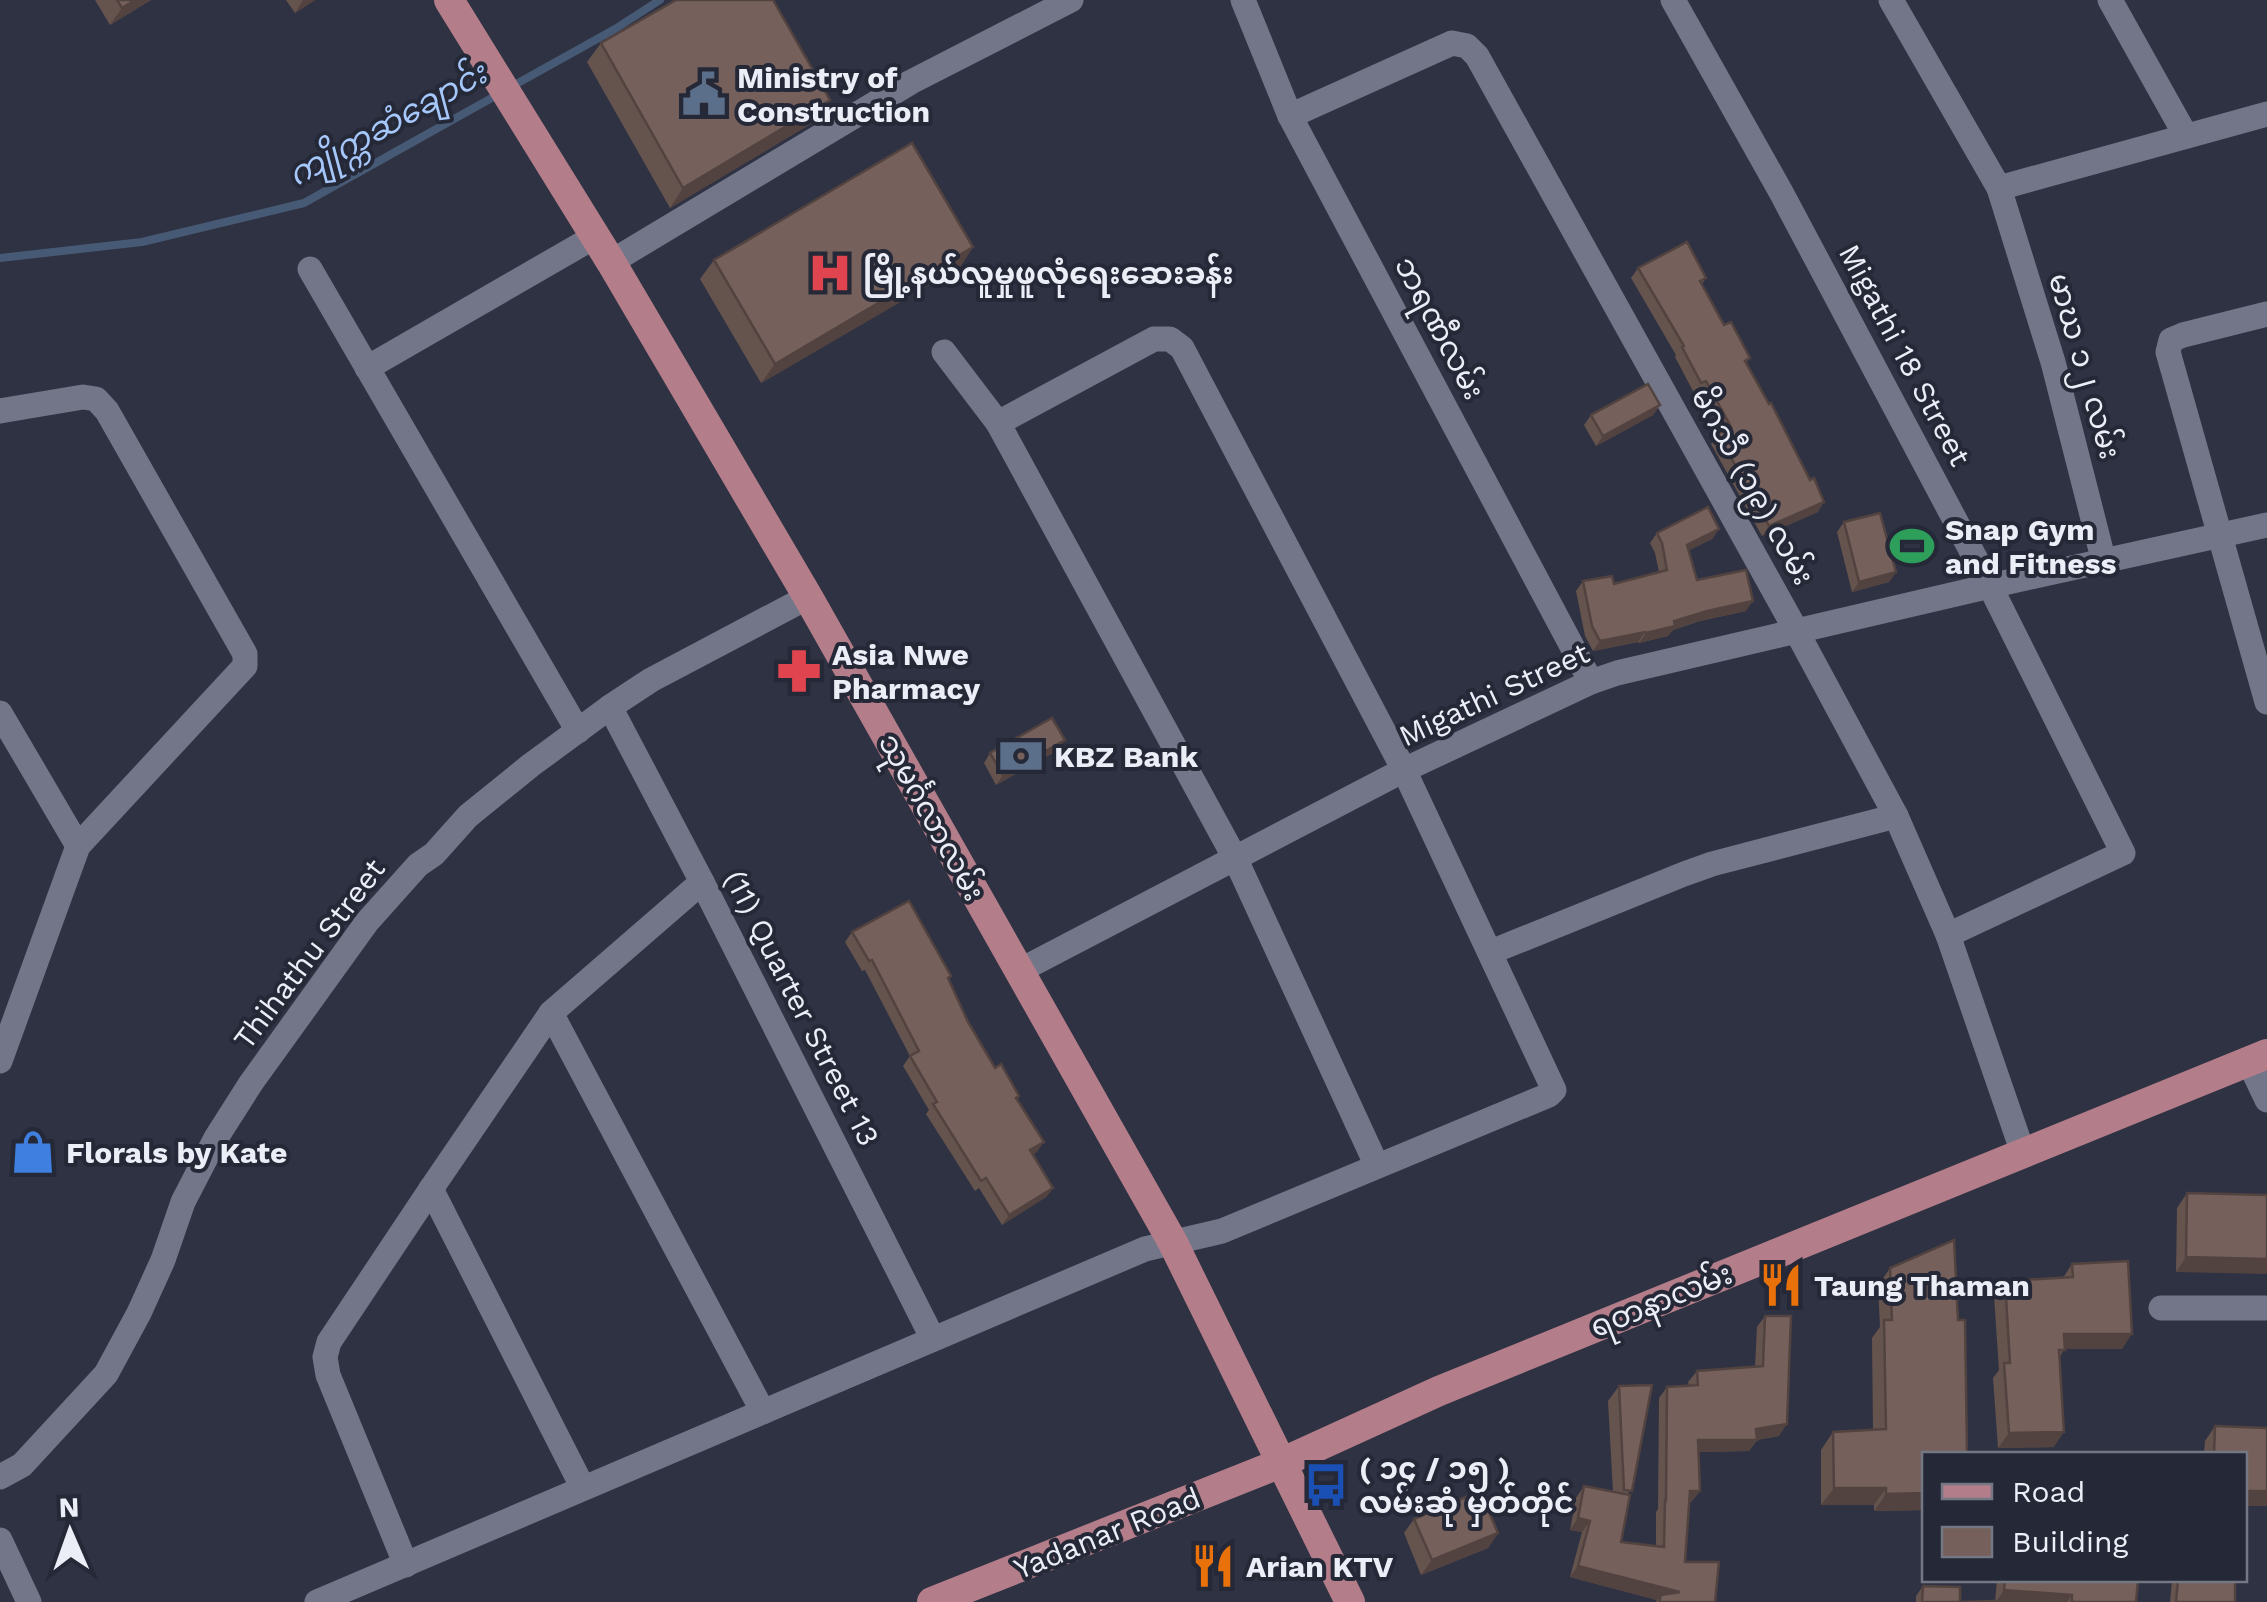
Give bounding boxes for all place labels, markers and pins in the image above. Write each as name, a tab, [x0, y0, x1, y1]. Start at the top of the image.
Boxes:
place label: Ministry of Construction	[737, 60, 930, 129]
public building icon: Ministry of Construction	[680, 70, 728, 118]
hospital icon: မြို့နယ်လူမှုဖူလုံရေးဆေးခန်း	[806, 249, 854, 297]
place label: မြို့နယ်လူမှုဖူလုံရေးဆေးခန်း	[863, 253, 1234, 298]
place label: Snap Gym and Fitness	[1945, 512, 2117, 581]
sports icon: Snap Gym and Fitness	[1888, 522, 1936, 570]
place label: Asia Nwe Pharmacy	[832, 637, 980, 706]
pharmacy icon: Asia Nwe Pharmacy	[775, 647, 823, 695]
bank icon: KBZ Bank	[997, 732, 1045, 780]
place label: KBZ Bank	[1054, 739, 1198, 774]
shop icon: Florals by Kate	[9, 1128, 57, 1176]
place label: Florals by Kate	[66, 1135, 287, 1170]
restaurant icon: Taung Thaman	[1757, 1261, 1805, 1309]
place label: Taung Thaman	[1814, 1268, 2030, 1303]
place label: ( ၁၄ / ၁၅ ) လမ်းဆုံ မှတ်တိုင်	[1359, 1451, 1574, 1527]
bus stop icon: ( ၁၄ / ၁၅ ) လမ်းဆုံ မှတ်တိုင်	[1302, 1461, 1350, 1509]
restaurant icon: Arian KTV	[1189, 1542, 1237, 1590]
place label: Arian KTV	[1246, 1549, 1394, 1584]

